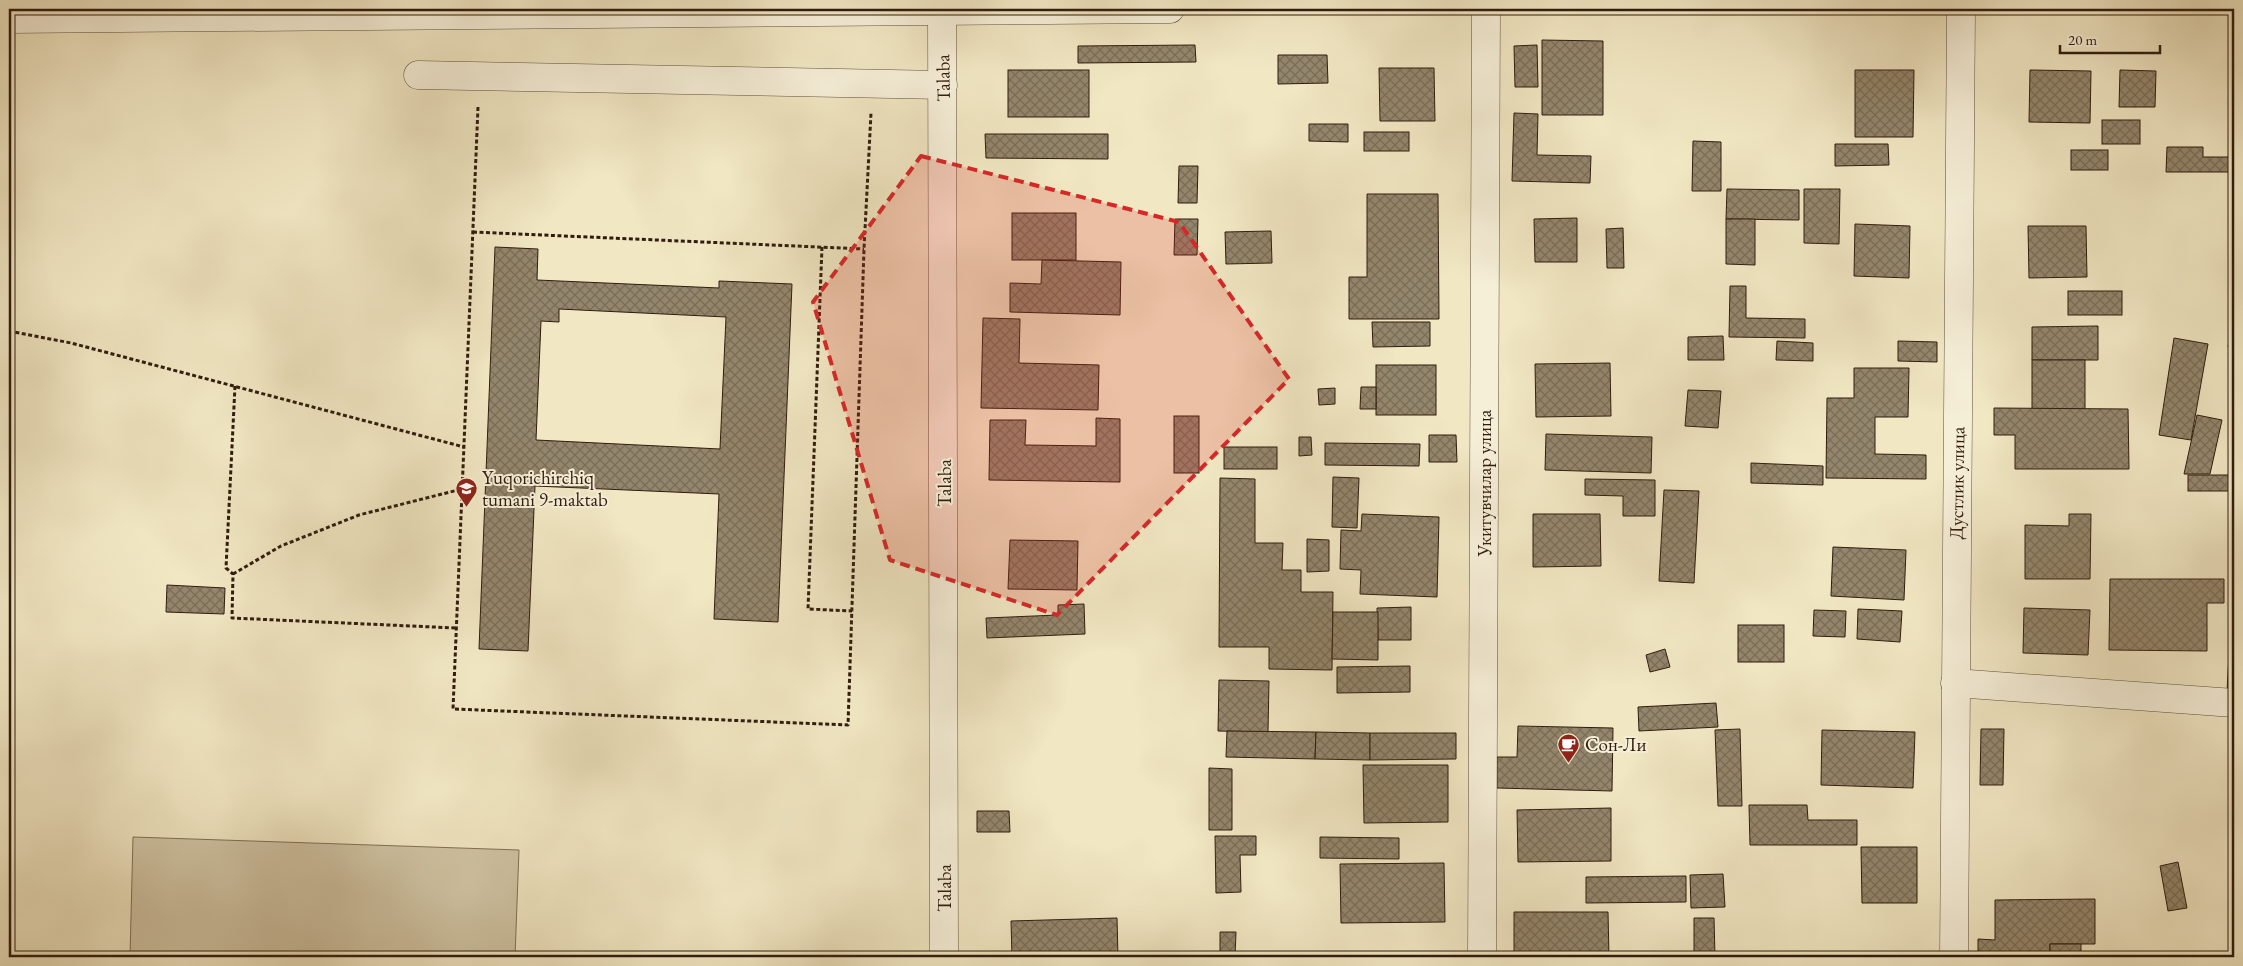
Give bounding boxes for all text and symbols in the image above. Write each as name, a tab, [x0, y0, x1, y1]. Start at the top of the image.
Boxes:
scale bar	[2060, 22, 2160, 54]
text: 20 m	[2068, 30, 2097, 49]
street label: Talaba	[930, 54, 956, 102]
street label: Укитувчилар улица	[1472, 409, 1497, 557]
street label: Дустлик улица	[1944, 426, 1970, 540]
street label: Talaba	[932, 459, 957, 507]
place label: Yuqorichirchiq tumani 9-maktab	[482, 465, 608, 512]
school or university icon: Yuqorichirchiq tumani 9-maktab	[454, 476, 478, 507]
cafe icon: Сон-Ли	[1557, 732, 1581, 763]
place label: Сон-Ли	[1585, 732, 1647, 757]
street label: Talaba	[932, 864, 957, 912]

